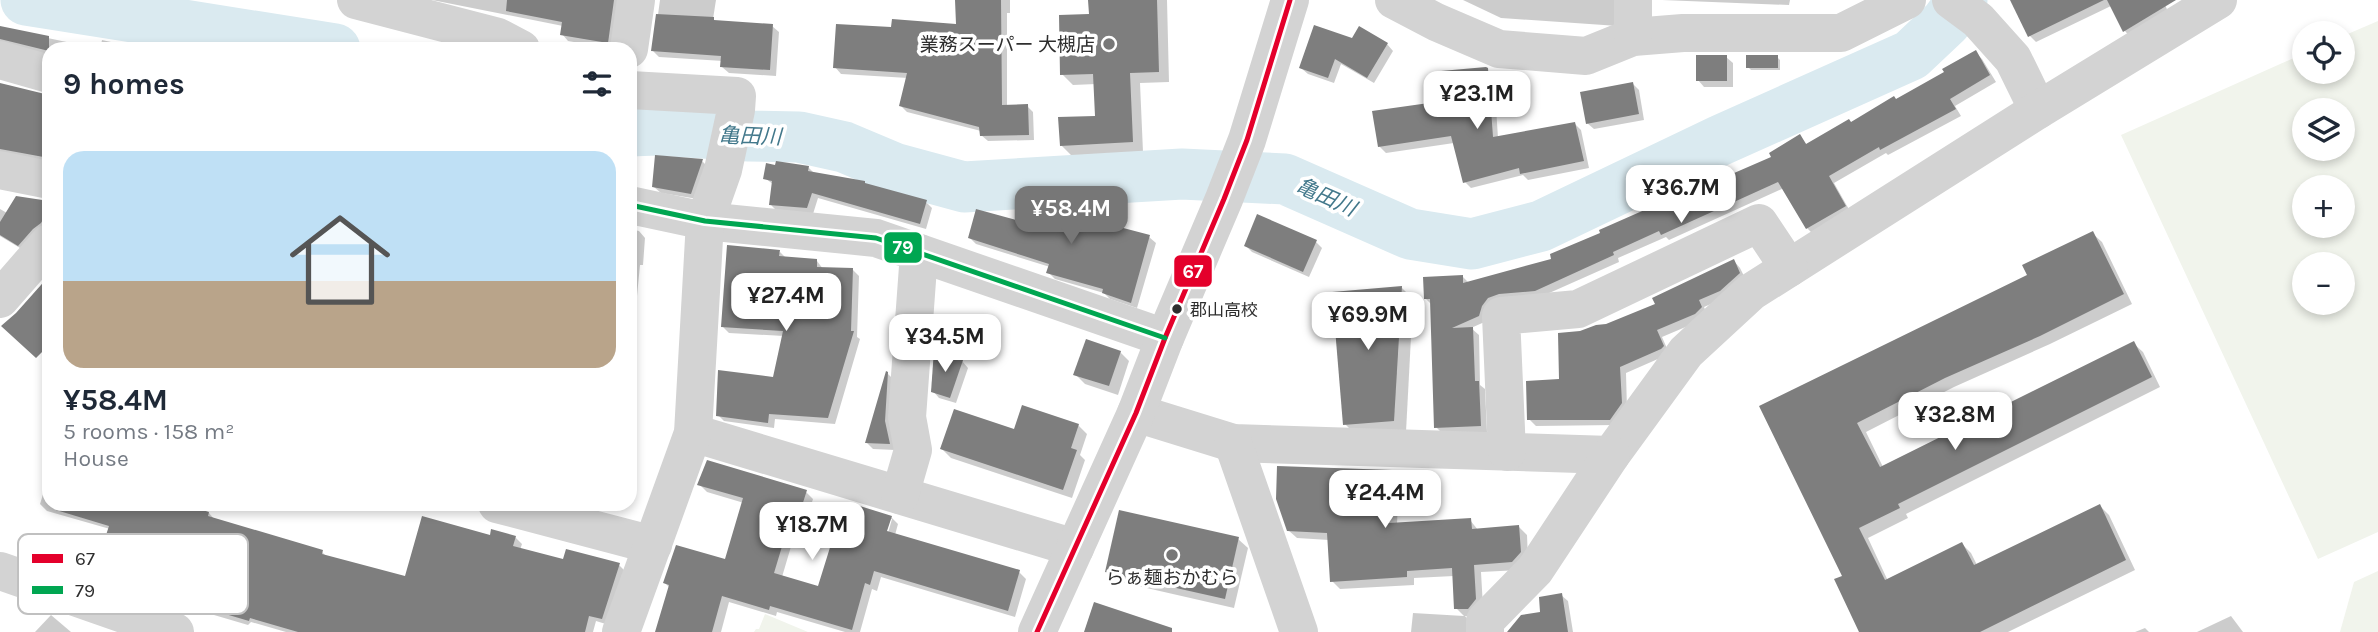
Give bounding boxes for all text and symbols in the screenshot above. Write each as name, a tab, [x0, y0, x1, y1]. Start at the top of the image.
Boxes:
map controls	[2292, 21, 2355, 315]
button: locate	[2292, 21, 2355, 84]
place label: 業務スーパー 大槻店	[920, 34, 1095, 56]
marker: 業務スーパー 大槻店	[1101, 36, 1117, 52]
icon: filters	[578, 65, 616, 103]
text: 9 homes	[63, 66, 185, 102]
pin: ¥23.1M	[1420, 72, 1534, 131]
text: ¥23.1M	[1440, 80, 1514, 107]
button: layers	[2292, 98, 2355, 161]
water label: 亀田川	[718, 123, 784, 149]
pin: ¥36.7M	[1624, 166, 1738, 225]
water label: 亀田川	[1292, 173, 1361, 222]
text: ¥36.7M	[1642, 174, 1720, 201]
button: +	[2292, 175, 2355, 238]
pin: ¥58.4M	[1014, 187, 1128, 246]
text: ¥58.4M	[1031, 195, 1111, 222]
icon: home	[277, 197, 403, 323]
line badge: 79	[883, 231, 923, 264]
text: 79	[892, 237, 914, 259]
button: −	[2292, 252, 2355, 315]
line badge: 67	[1173, 254, 1213, 288]
text: 67	[1183, 261, 1204, 283]
pin: ¥27.4M	[729, 274, 843, 333]
text: ¥27.4M	[747, 282, 825, 309]
pin: ¥69.9M	[1311, 292, 1425, 352]
place label: 郡山高校	[1190, 300, 1258, 320]
text: ¥69.9M	[1328, 301, 1408, 328]
marker: 郡山高校	[1170, 302, 1184, 316]
pin: ¥34.5M	[888, 314, 1002, 374]
text: ¥34.5M	[905, 323, 985, 350]
text: ¥58.4M	[63, 382, 168, 418]
pin: ¥32.8M	[1898, 392, 2012, 452]
text: ¥32.8M	[1914, 401, 1996, 428]
text: 5 rooms · 158 m²	[63, 418, 234, 445]
text: House	[63, 445, 129, 472]
pin: ¥24.4M	[1328, 470, 1442, 530]
text: ¥24.4M	[1345, 479, 1425, 506]
pin: ¥18.7M	[755, 503, 869, 562]
text: ¥18.7M	[775, 511, 849, 538]
legend	[18, 534, 248, 614]
marker: らぁ麺おかむら	[1164, 547, 1180, 563]
text: 67	[75, 548, 95, 570]
place label: らぁ麺おかむら	[1105, 567, 1239, 589]
text: 79	[75, 580, 95, 602]

